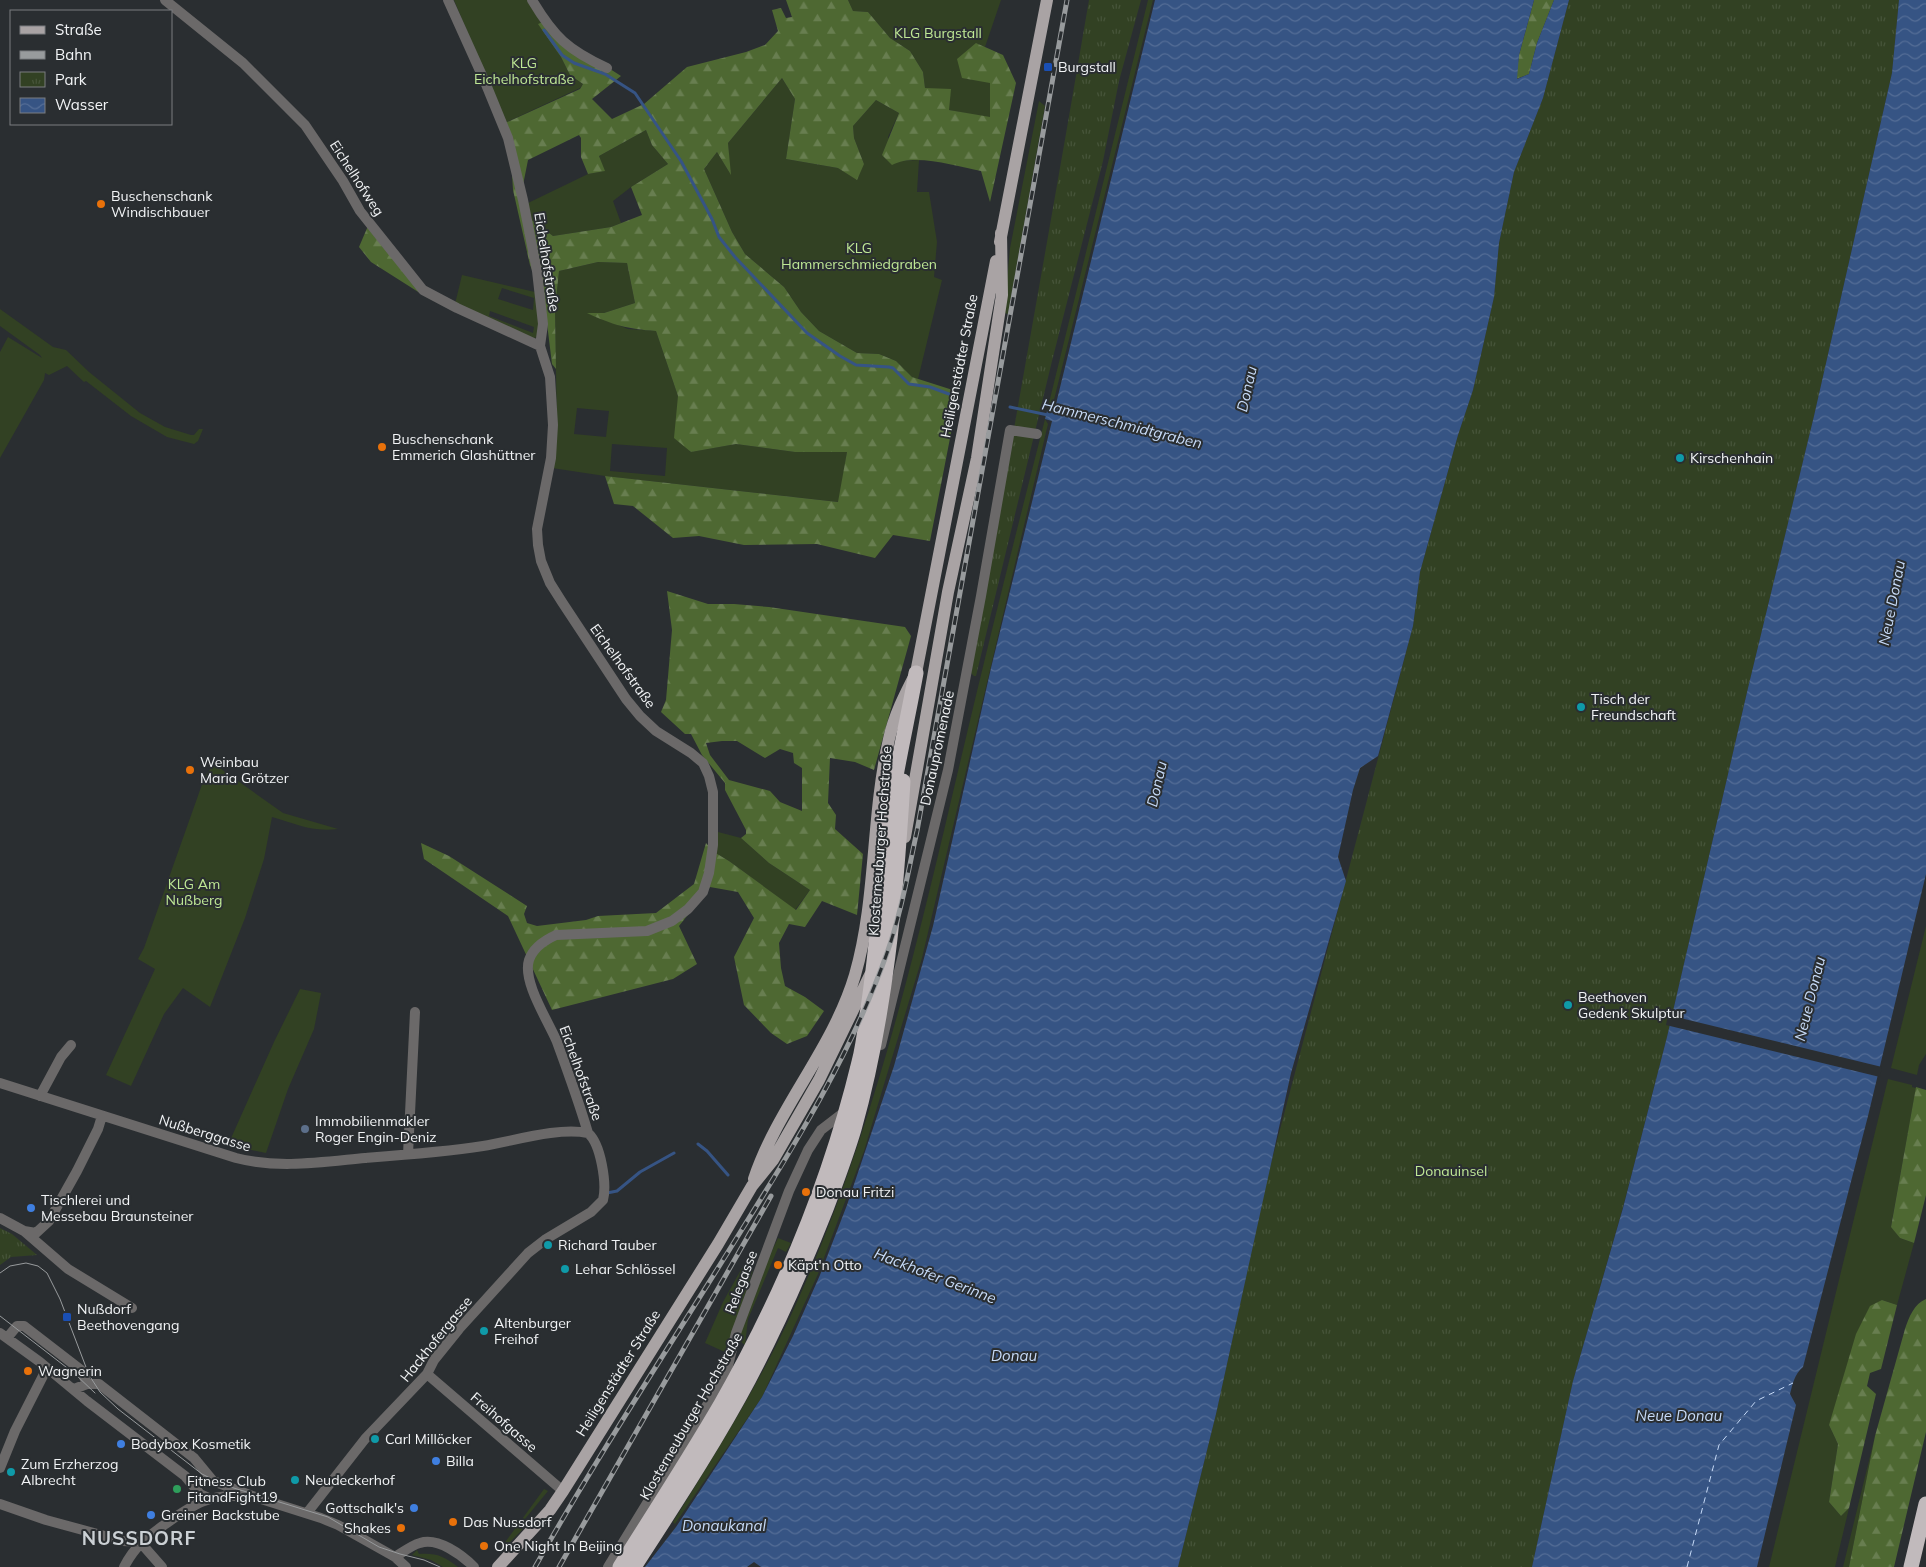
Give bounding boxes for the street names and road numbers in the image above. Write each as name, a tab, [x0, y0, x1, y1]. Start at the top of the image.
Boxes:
street label: Eichelhofweg	[326, 137, 388, 219]
street label: Eichelhofstraße	[530, 211, 564, 313]
street label: Heiligenstädter Straße	[936, 293, 982, 439]
street label: Eichelhofstraße	[586, 620, 660, 712]
street label: Donaupromenade	[916, 689, 958, 807]
street label: Klosterneuburger Hochstraße	[864, 745, 896, 937]
street label: Eichelhofstraße	[555, 1023, 607, 1123]
street label: Nußberggasse	[157, 1110, 253, 1156]
street label: Relegasse	[721, 1248, 761, 1316]
street label: Hackhofergasse	[396, 1293, 476, 1385]
street label: Heiligenstädter Straße	[572, 1306, 664, 1440]
street label: Klosterneuburger Hochstraße	[636, 1329, 746, 1503]
street label: Freihofgasse	[467, 1388, 541, 1456]

